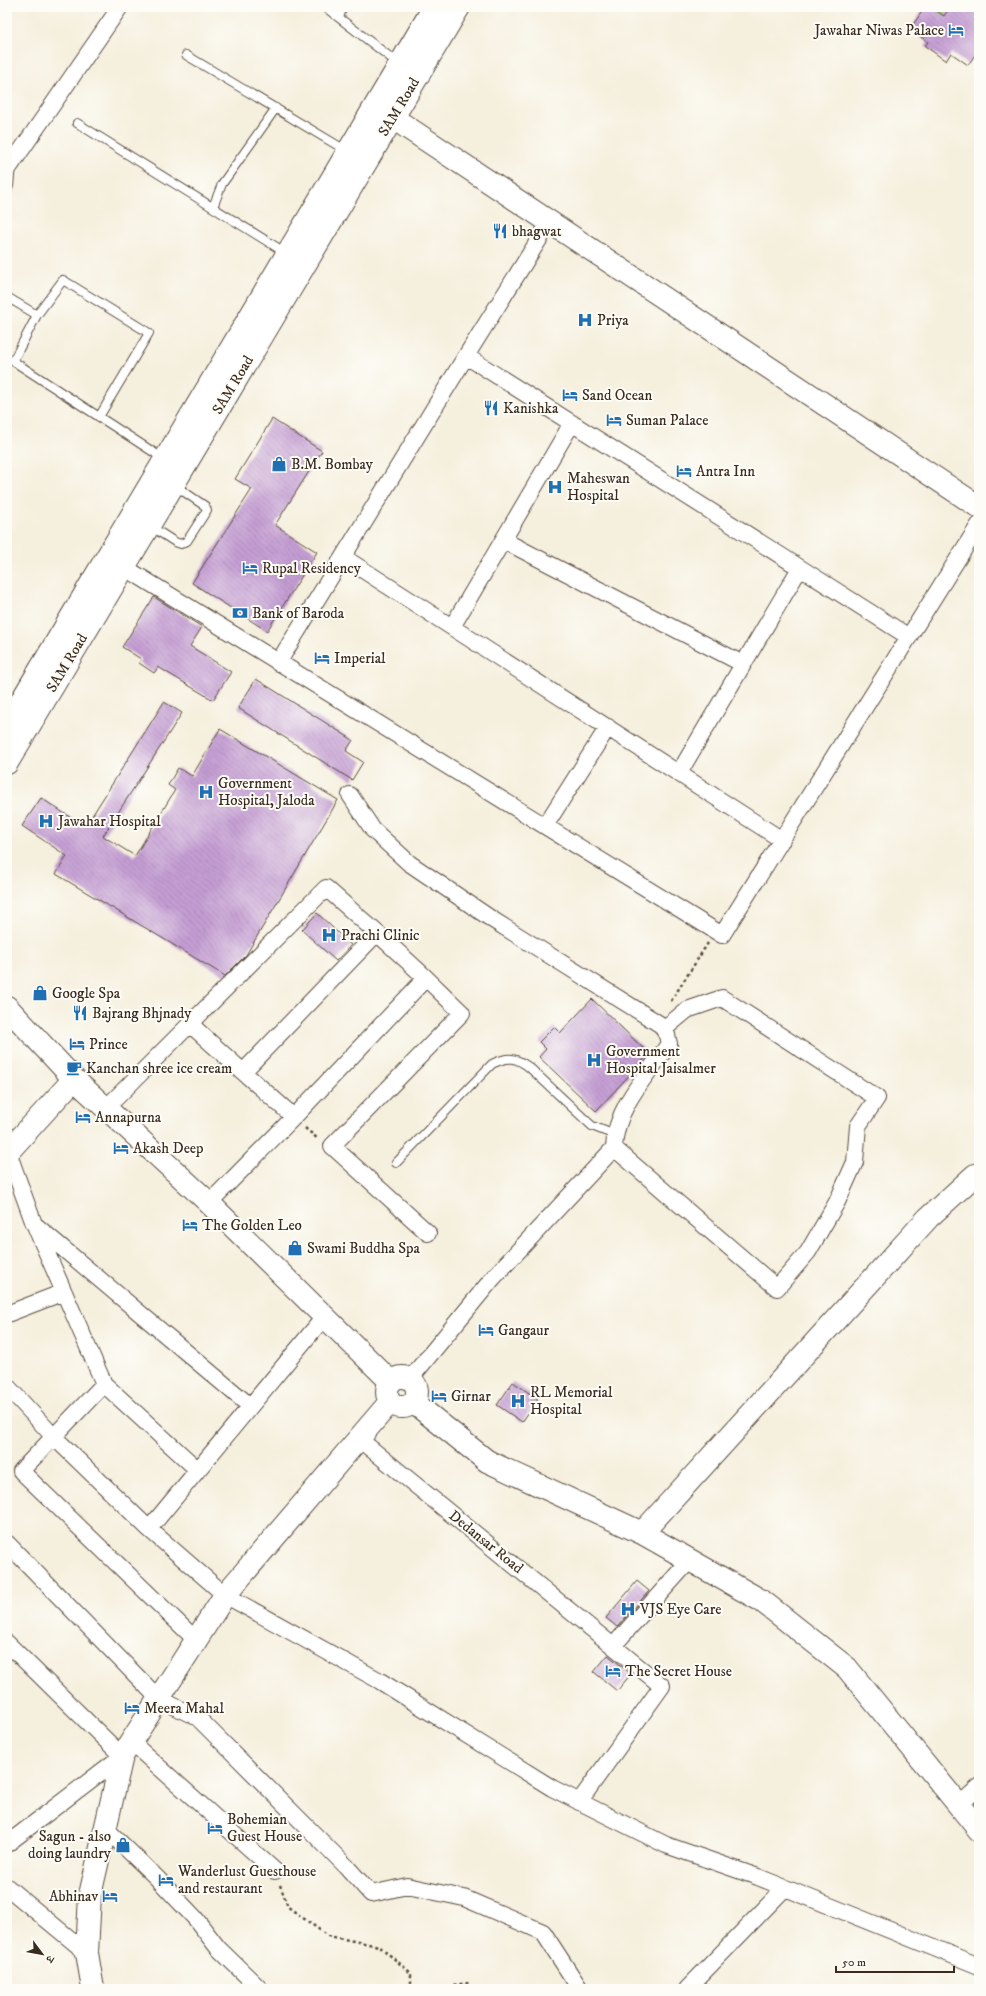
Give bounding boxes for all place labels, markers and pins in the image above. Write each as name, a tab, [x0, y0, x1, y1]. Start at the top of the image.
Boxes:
place label: Jawahar Niwas Palace	[812, 21, 944, 40]
hotel icon: Jawahar Niwas Palace	[947, 21, 965, 39]
restaurant icon: bhagwat	[491, 222, 509, 240]
place label: bhagwat	[512, 222, 562, 241]
hospital icon: Priya	[576, 311, 594, 329]
place label: Priya	[597, 311, 629, 330]
hotel icon: Sand Ocean	[561, 386, 579, 404]
place label: Sand Ocean	[582, 386, 652, 405]
restaurant icon: Kanishka	[482, 399, 500, 417]
place label: Kanishka	[503, 399, 559, 418]
hotel icon: Suman Palace	[605, 411, 623, 429]
place label: Suman Palace	[626, 411, 708, 430]
shop icon: B.M. Bombay	[270, 455, 288, 473]
place label: B.M. Bombay	[291, 455, 374, 474]
hotel icon: Antra Inn	[675, 462, 693, 480]
place label: Antra Inn	[696, 462, 755, 481]
place label: Maheswan Hospital	[567, 469, 630, 505]
hospital icon: Maheswan Hospital	[546, 478, 564, 496]
hotel icon: Rupal Residency	[241, 559, 259, 577]
place label: Rupal Residency	[262, 559, 362, 578]
bank icon: Bank of Baroda	[231, 604, 249, 622]
place label: Bank of Baroda	[252, 604, 345, 623]
hotel icon: Imperial	[313, 649, 331, 667]
place label: Imperial	[334, 649, 386, 668]
place label: Government Hospital, Jaloda	[218, 774, 315, 810]
hospital icon: Government Hospital, Jaloda	[197, 783, 215, 801]
hospital icon: Jawahar Hospital	[37, 812, 55, 830]
place label: Jawahar Hospital	[56, 812, 161, 831]
hospital icon: Prachi Clinic	[320, 926, 338, 944]
place label: Prachi Clinic	[341, 926, 420, 945]
shop icon: Google Spa	[31, 984, 49, 1002]
place label: Google Spa	[52, 984, 121, 1003]
restaurant icon: Bajrang Bhjnady	[71, 1004, 89, 1022]
place label: Bajrang Bhjnady	[92, 1004, 192, 1023]
hotel icon: Prince	[68, 1035, 86, 1053]
place label: Prince	[89, 1035, 128, 1054]
place label: Government Hospital Jaisalmer	[606, 1042, 716, 1078]
hospital icon: Government Hospital Jaisalmer	[585, 1051, 603, 1069]
cafe icon: Kanchan shree ice cream	[65, 1059, 83, 1077]
place label: Kanchan shree ice cream	[86, 1059, 232, 1078]
hotel icon: Annapurna	[74, 1108, 92, 1126]
place label: Annapurna	[95, 1108, 162, 1127]
hotel icon: Akash Deep	[112, 1139, 130, 1157]
place label: Akash Deep	[133, 1139, 204, 1158]
hotel icon: The Golden Leo	[181, 1216, 199, 1234]
place label: The Golden Leo	[202, 1216, 302, 1235]
shop icon: Swami Buddha Spa	[286, 1239, 304, 1257]
place label: Swami Buddha Spa	[307, 1239, 421, 1258]
hotel icon: Gangaur	[477, 1321, 495, 1339]
place label: Gangaur	[498, 1321, 550, 1340]
place label: RL Memorial Hospital	[530, 1383, 613, 1419]
hotel icon: Girnar	[430, 1387, 448, 1405]
place label: Girnar	[451, 1387, 491, 1406]
hospital icon: RL Memorial Hospital	[509, 1392, 527, 1410]
hospital icon: VJS Eye Care	[619, 1600, 637, 1618]
place label: VJS Eye Care	[639, 1600, 722, 1619]
hotel icon: The Secret House	[604, 1662, 622, 1680]
place label: The Secret House	[625, 1662, 732, 1681]
hotel icon: Meera Mahal	[123, 1699, 141, 1717]
place label: Meera Mahal	[144, 1699, 224, 1718]
place label: Bohemian Guest House	[227, 1810, 302, 1846]
hotel icon: Bohemian Guest House	[206, 1819, 224, 1837]
place label: Sagun - also doing laundry	[28, 1827, 112, 1863]
shop icon: Sagun - also doing laundry	[114, 1836, 132, 1854]
place label: Wanderlust Guesthouse and restaurant	[177, 1862, 316, 1898]
hotel icon: Wanderlust Guesthouse and restaurant	[157, 1871, 175, 1889]
place label: Abhinav	[49, 1887, 98, 1906]
hotel icon: Abhinav	[101, 1887, 119, 1905]

